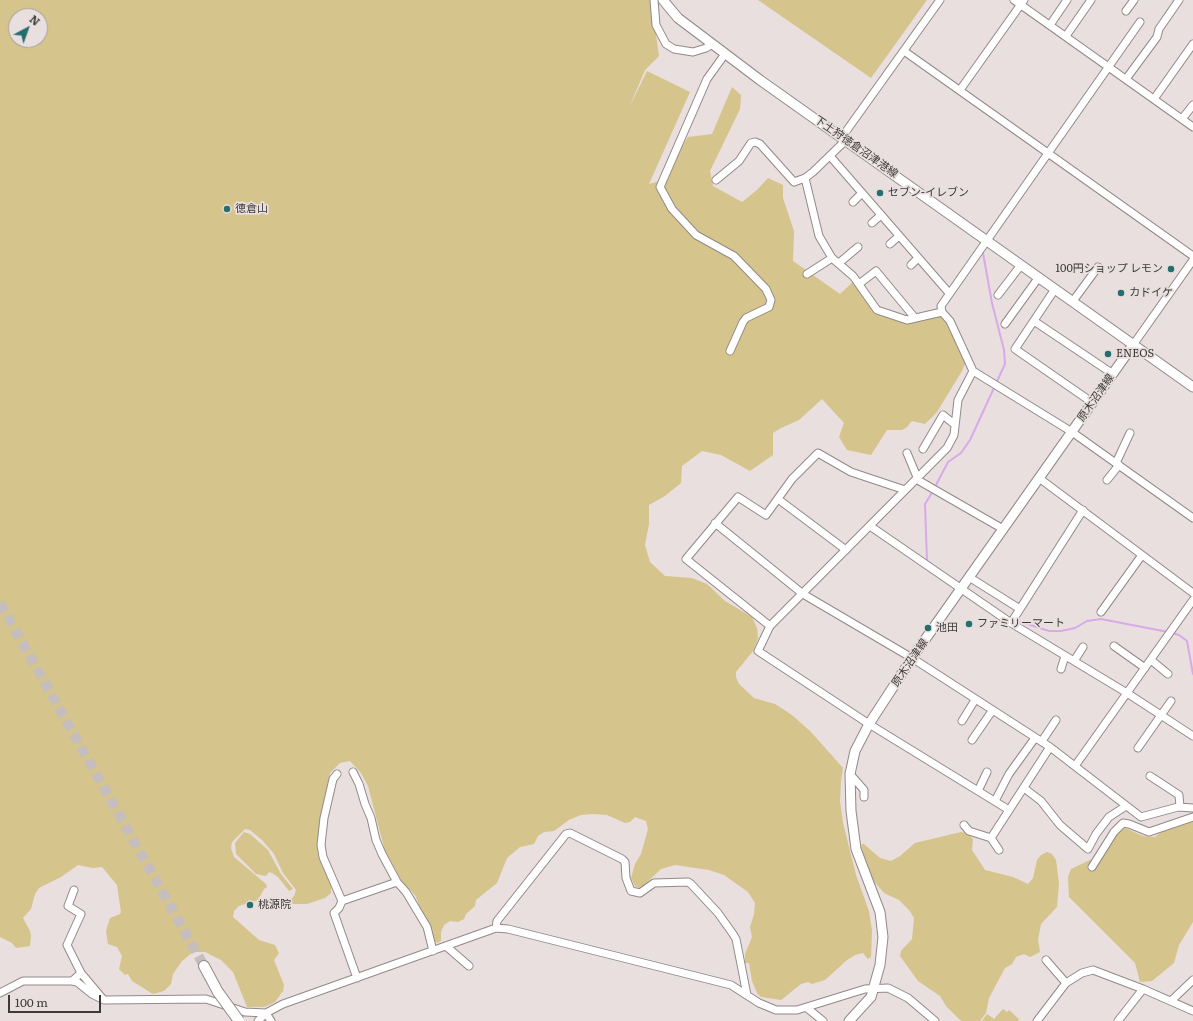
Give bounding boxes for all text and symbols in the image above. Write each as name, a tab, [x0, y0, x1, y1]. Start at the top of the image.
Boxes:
north arrow	[8, 8, 48, 48]
text: N	[26, 11, 44, 29]
street label: 下土狩徳倉沼津港線	[812, 113, 900, 181]
place label: セブン-イレブン	[888, 186, 969, 200]
marker: セブン-イレブン	[875, 188, 885, 198]
place label: 徳倉山	[235, 202, 268, 216]
marker: 徳倉山	[222, 204, 232, 214]
place label: 100円ショップ レモン	[1056, 262, 1163, 276]
marker: 100円ショップ レモン	[1166, 264, 1176, 274]
place label: カドイケ	[1129, 286, 1173, 300]
marker: カドイケ	[1116, 288, 1126, 298]
place label: ENEOS	[1116, 347, 1154, 361]
marker: ENEOS	[1103, 349, 1113, 359]
street label: 原木沼津線	[1075, 372, 1117, 424]
place label: ファミリーマート	[977, 617, 1065, 631]
marker: ファミリーマート	[964, 619, 974, 629]
place label: 池田	[936, 621, 958, 635]
marker: 池田	[923, 623, 933, 633]
street label: 原木沼津線	[889, 637, 931, 689]
place label: 桃源院	[258, 898, 291, 912]
marker: 桃源院	[245, 900, 255, 910]
scale bar	[10, 987, 103, 1013]
text: 100 m	[15, 993, 48, 1011]

